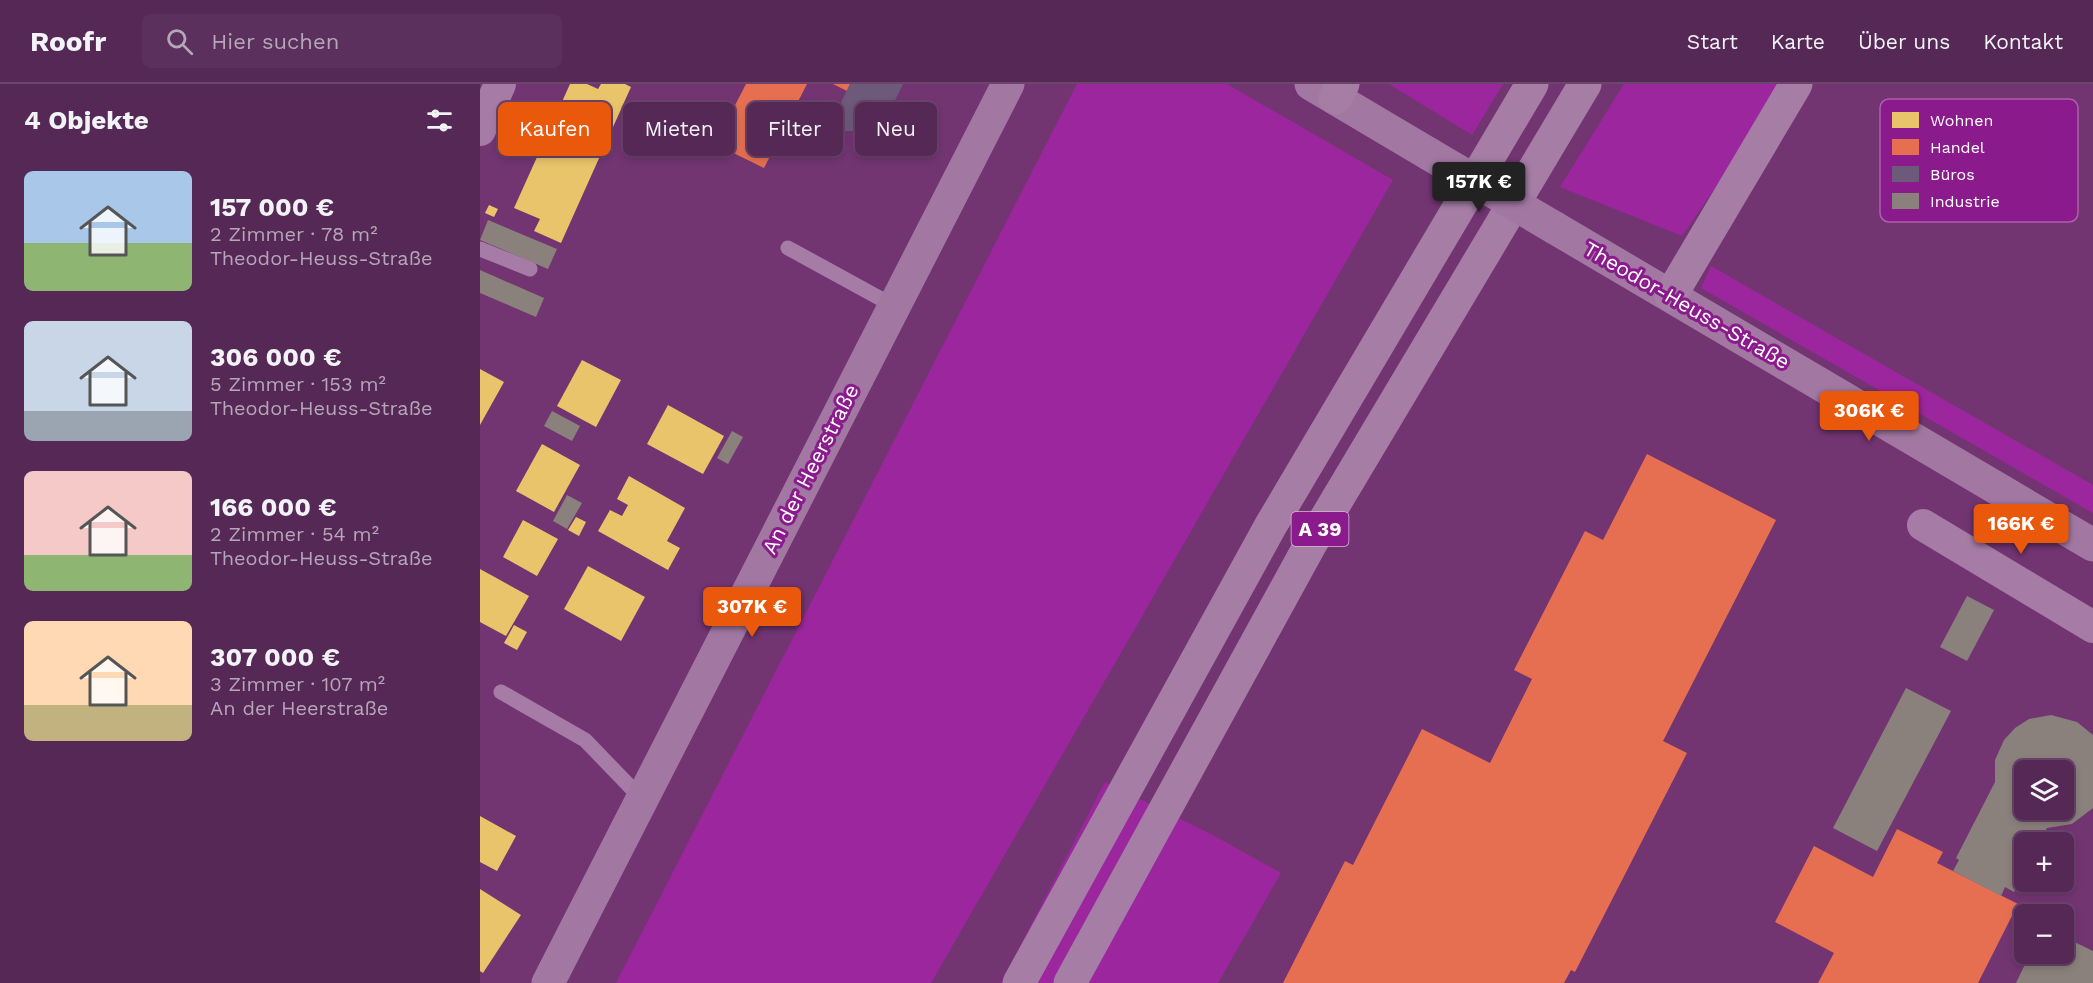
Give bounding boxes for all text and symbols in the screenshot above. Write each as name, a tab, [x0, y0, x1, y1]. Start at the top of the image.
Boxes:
search box	[142, 14, 562, 68]
text: Roofr	[30, 25, 106, 58]
icon: search	[163, 25, 196, 58]
text: Hier suchen	[211, 29, 339, 54]
text: Start	[1687, 29, 1738, 54]
text: Karte	[1771, 29, 1825, 54]
text: Über uns	[1858, 29, 1950, 54]
text: Kontakt	[1983, 29, 2063, 54]
legend	[1880, 99, 2078, 222]
chip: Kaufen	[498, 102, 611, 156]
chip: Mieten	[623, 102, 735, 156]
chip: Filter	[747, 102, 843, 156]
chip: Neu	[855, 102, 937, 156]
icon: filters	[423, 104, 456, 137]
text: 4 Objekte	[24, 105, 149, 135]
text: Wohnen	[1930, 111, 1993, 130]
text: Handel	[1930, 138, 1985, 157]
pin: 157K €	[1430, 162, 1528, 213]
text: Büros	[1930, 165, 1975, 184]
text: 157K €	[1446, 169, 1512, 193]
text: 157 000 €	[210, 192, 334, 222]
text: Industrie	[1930, 192, 2000, 211]
icon: home	[72, 195, 144, 267]
text: 2 Zimmer · 78 m²	[210, 222, 377, 246]
street label: Theodor-Heuss-Straße	[1580, 236, 1794, 374]
text: Theodor-Heuss-Straße	[210, 246, 433, 270]
text: 306 000 €	[210, 342, 342, 372]
icon: home	[72, 345, 144, 417]
text: 5 Zimmer · 153 m²	[210, 372, 386, 396]
street label: An der Heerstraße	[756, 380, 864, 558]
pin: 306K €	[1820, 391, 1918, 442]
text: Theodor-Heuss-Straße	[210, 396, 433, 420]
text: 306K €	[1834, 398, 1904, 422]
text: 166 000 €	[210, 492, 337, 522]
icon: home	[72, 495, 144, 567]
pin: 166K €	[1972, 504, 2070, 555]
text: 166K €	[1988, 511, 2054, 535]
road number: A 39	[1292, 512, 1348, 546]
text: 2 Zimmer · 54 m²	[210, 522, 379, 546]
text: Theodor-Heuss-Straße	[210, 546, 433, 570]
pin: 307K €	[703, 587, 801, 638]
text: 307K €	[717, 594, 787, 618]
text: 307 000 €	[210, 642, 340, 672]
icon: home	[72, 645, 144, 717]
text: 3 Zimmer · 107 m²	[210, 672, 385, 696]
text: An der Heerstraße	[210, 696, 388, 720]
map controls	[2014, 760, 2074, 964]
button: layers	[2014, 760, 2074, 820]
button: +	[2014, 832, 2074, 892]
button: −	[2014, 904, 2074, 964]

